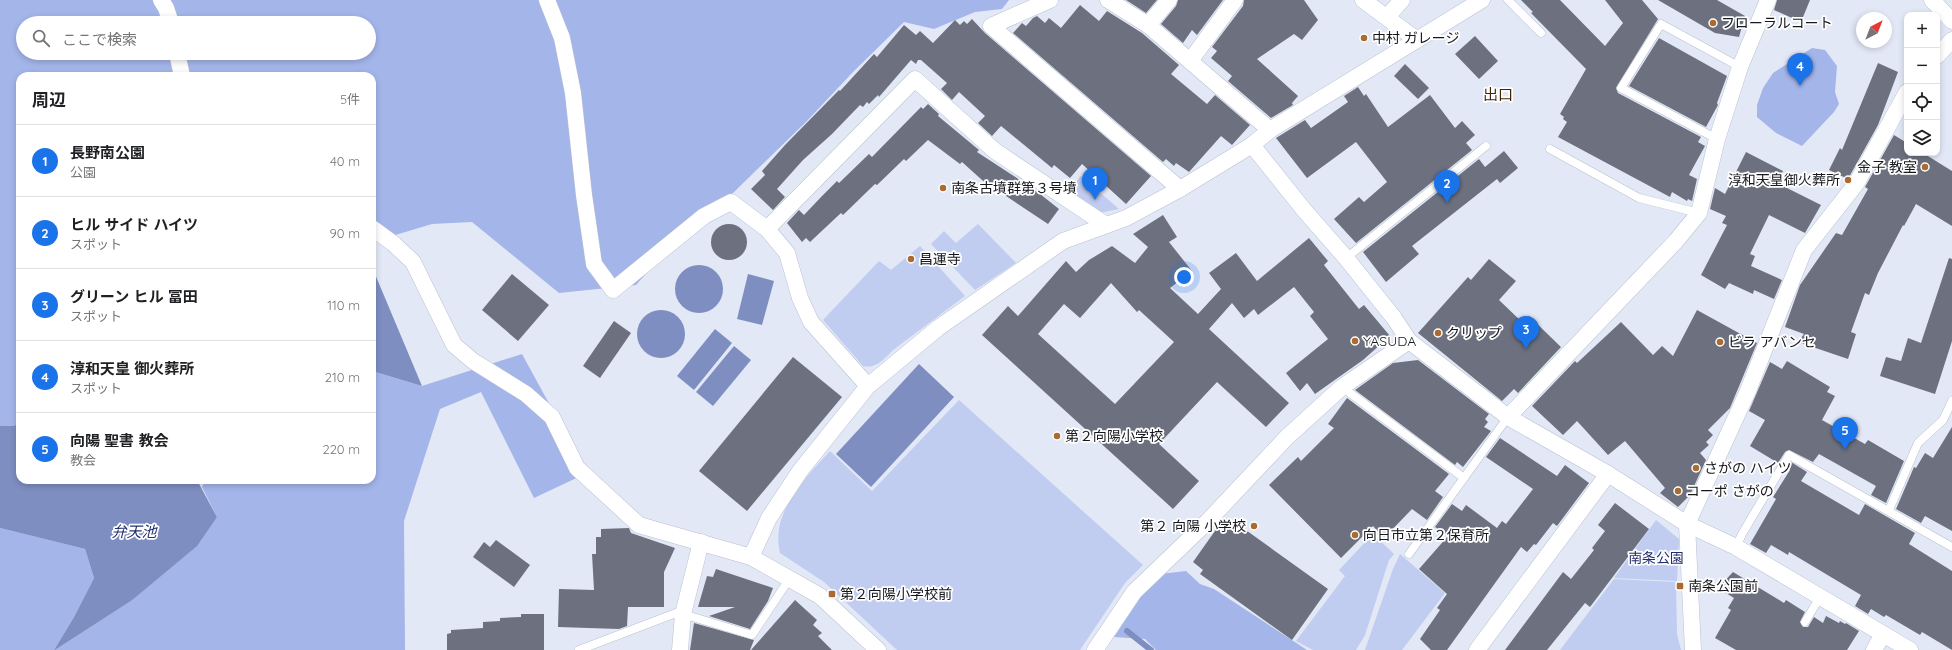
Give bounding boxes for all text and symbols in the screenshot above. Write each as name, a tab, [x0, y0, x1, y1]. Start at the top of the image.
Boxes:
north arrow	[1856, 12, 1892, 48]
map controls	[1904, 12, 1940, 156]
button: +	[1904, 12, 1940, 48]
place label: フローラルコート	[1721, 14, 1833, 32]
search box	[16, 16, 376, 60]
marker: フローラルコート	[1708, 18, 1718, 28]
icon: search	[30, 27, 52, 49]
place label: 中村 ガレージ	[1372, 29, 1460, 47]
text: ここで検索	[62, 30, 137, 49]
marker: 中村 ガレージ	[1359, 33, 1369, 43]
button: −	[1904, 48, 1940, 84]
pin: 4	[1787, 53, 1813, 86]
button: locate	[1904, 84, 1940, 120]
district label: 出口	[1483, 85, 1513, 104]
text: 周辺	[32, 89, 66, 110]
text: 5件	[340, 91, 360, 107]
button: layers	[1904, 120, 1940, 156]
text: 長野南公園	[70, 143, 145, 162]
text: 1	[42, 153, 48, 169]
text: 40 m	[330, 153, 360, 169]
place label: 金子 教室	[1857, 158, 1917, 176]
marker: 金子 教室	[1920, 162, 1930, 172]
text: 公園	[70, 164, 96, 180]
pin: 1	[1082, 167, 1108, 200]
pin: 2	[1434, 170, 1460, 203]
place label: 淳和天皇御火葬所	[1728, 171, 1840, 189]
marker: 淳和天皇御火葬所	[1843, 175, 1853, 185]
place label: 南条古墳群第３号墳	[951, 179, 1077, 197]
marker: 南条古墳群第３号墳	[938, 183, 948, 193]
text: ヒル サイド ハイツ	[70, 215, 198, 234]
text: 2	[41, 225, 49, 241]
text: 90 m	[330, 225, 360, 241]
text: スポット	[70, 236, 122, 252]
place label: 昌運寺	[919, 250, 961, 268]
marker: 昌運寺	[906, 254, 916, 264]
your location	[1174, 267, 1194, 287]
text: グリーン ヒル 冨田	[70, 287, 198, 306]
text: 3	[42, 297, 48, 313]
text: 110 m	[327, 297, 360, 313]
text: スポット	[70, 308, 122, 324]
pin: 3	[1513, 316, 1539, 349]
place label: クリップ	[1446, 324, 1502, 342]
marker: クリップ	[1433, 328, 1443, 338]
place label: YASUDA	[1363, 332, 1416, 350]
place label: ビラ アバンセ	[1728, 333, 1816, 351]
marker: YASUDA	[1350, 336, 1360, 346]
marker: ビラ アバンセ	[1715, 337, 1725, 347]
text: 淳和天皇 御火葬所	[70, 359, 194, 378]
text: 4	[41, 369, 49, 385]
text: 210 m	[325, 369, 360, 385]
text: スポット	[70, 380, 122, 396]
pin: 5	[1832, 417, 1858, 450]
place label: 第２向陽小学校	[1065, 427, 1163, 445]
text: 向陽 聖書 教会	[70, 431, 168, 450]
marker: 第２向陽小学校	[1052, 431, 1062, 441]
text: 5	[41, 441, 49, 457]
text: 220 m	[322, 441, 360, 457]
text: 教会	[70, 452, 96, 468]
place label: さがの ハイツ	[1704, 459, 1792, 477]
marker: さがの ハイツ	[1691, 463, 1701, 473]
place label: コーポ さがの	[1686, 482, 1774, 500]
marker: コーポ さがの	[1673, 486, 1683, 496]
place label: 第２ 向陽 小学校	[1140, 517, 1246, 535]
marker: 第２ 向陽 小学校	[1249, 521, 1259, 531]
water label: 弁天池	[111, 522, 158, 541]
place label: 向日市立第２保育所	[1363, 526, 1489, 544]
marker: 向日市立第２保育所	[1350, 530, 1360, 540]
park label: 南条公園	[1628, 549, 1684, 567]
place label: 南条公園前	[1688, 577, 1758, 595]
marker: 南条公園前	[1675, 581, 1685, 591]
place label: 第２向陽小学校前	[840, 585, 952, 603]
marker: 第２向陽小学校前	[827, 589, 837, 599]

